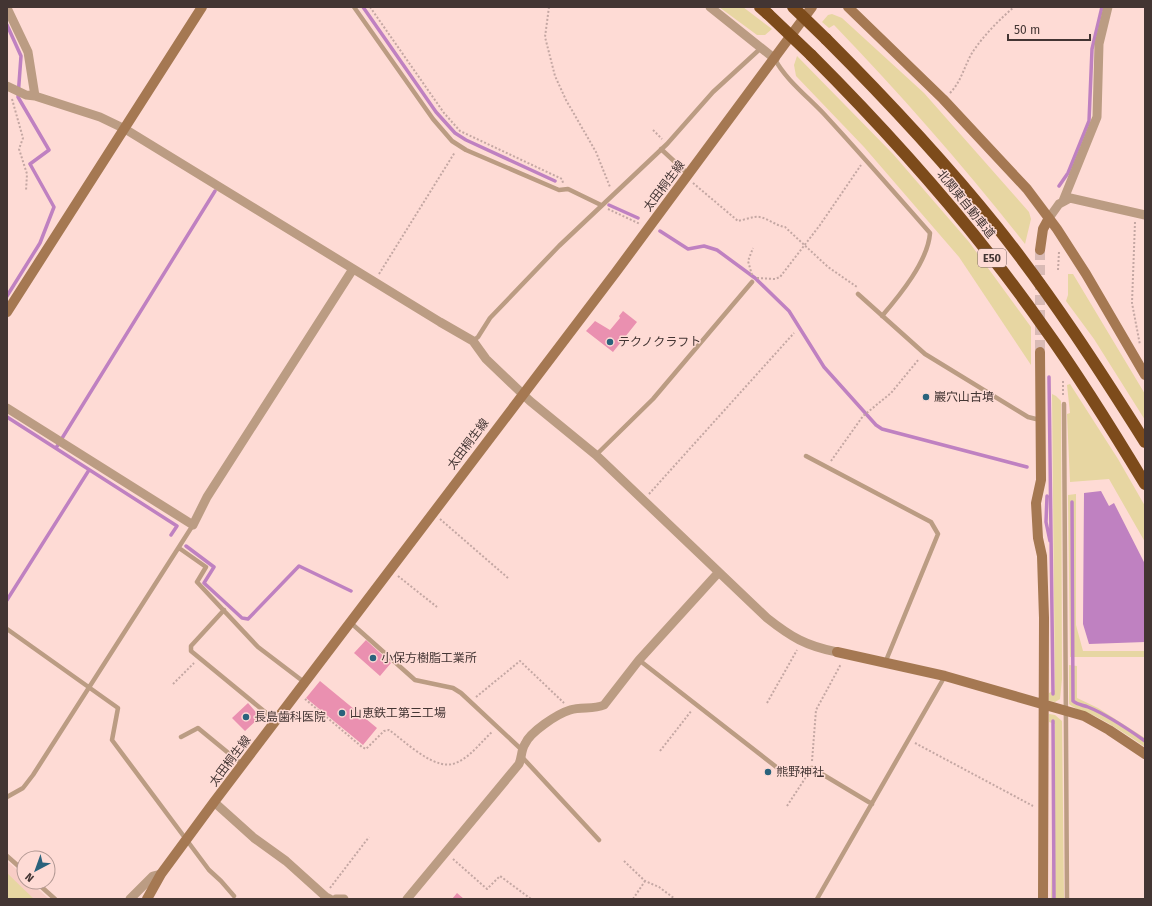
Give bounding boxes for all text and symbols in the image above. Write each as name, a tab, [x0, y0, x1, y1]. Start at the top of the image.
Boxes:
scale bar	[1008, 16, 1090, 42]
text: 50 m	[1014, 23, 1040, 37]
street label: 太田桐生線	[640, 158, 688, 214]
street label: 北関東自動車道	[934, 167, 998, 241]
road number: E50	[978, 249, 1006, 267]
place label: テクノクラフト	[618, 335, 701, 349]
marker: テクノクラフト	[605, 337, 615, 347]
place label: 巖穴山古墳	[934, 390, 994, 404]
marker: 巖穴山古墳	[921, 392, 931, 402]
street label: 太田桐生線	[444, 416, 492, 472]
place label: 小保方樹脂工業所	[381, 651, 477, 665]
marker: 小保方樹脂工業所	[368, 653, 378, 663]
place label: 山恵鉄工第三工場	[350, 706, 446, 720]
marker: 山恵鉄工第三工場	[337, 708, 347, 718]
place label: 長島歯科医院	[254, 710, 326, 724]
marker: 長島歯科医院	[241, 712, 251, 722]
street label: 太田桐生線	[206, 733, 254, 789]
place label: 熊野神社	[776, 765, 824, 779]
marker: 熊野神社	[763, 767, 773, 777]
north arrow	[16, 850, 56, 890]
text: N	[23, 870, 37, 884]

